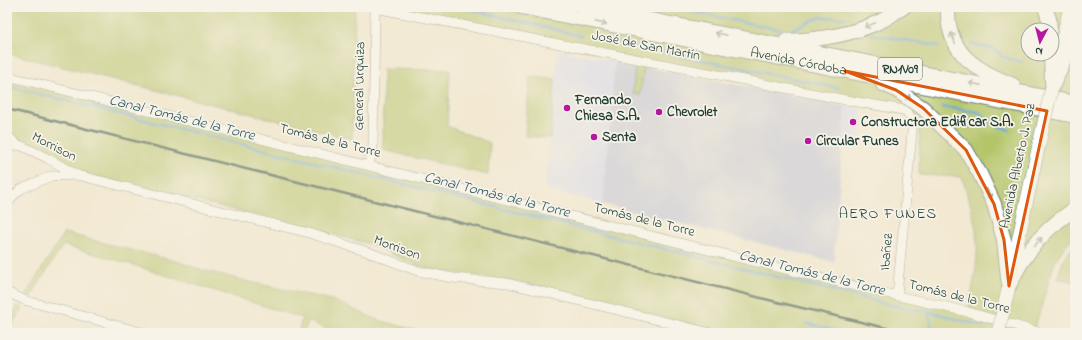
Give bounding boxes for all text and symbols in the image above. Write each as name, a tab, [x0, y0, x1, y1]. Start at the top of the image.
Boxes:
one-way arrow	[594, 19, 607, 27]
one-way arrow	[865, 22, 877, 30]
north arrow	[1020, 22, 1060, 62]
street label: José de San Martín	[590, 25, 702, 67]
one-way arrow	[715, 30, 728, 38]
one-way arrow	[948, 32, 956, 44]
street label: General Urquiza	[349, 41, 371, 131]
street label: Avenida Córdoba	[749, 42, 849, 81]
text: N	[1034, 43, 1044, 59]
road number: RN1V09	[878, 58, 922, 80]
one-way arrow	[969, 79, 982, 87]
water label: Canal Tomás de la Torre	[107, 89, 258, 147]
place label: Fernando Chiesa S.A.	[574, 90, 640, 127]
one-way arrow	[900, 92, 911, 100]
street label: Avenida Alberto J. Paz	[994, 101, 1042, 231]
place label: Chevrolet	[667, 102, 718, 123]
marker: Fernando Chiesa S.A.	[562, 103, 572, 113]
marker: Chevrolet	[654, 107, 664, 117]
place label: Constructora Edificar S.A.	[861, 112, 1014, 133]
marker: Constructora Edificar S.A.	[848, 117, 858, 127]
street label: Tomás de la Torre	[277, 118, 384, 164]
street label: Morrison	[28, 127, 80, 167]
place label: Senta	[602, 127, 637, 148]
place label: Circular Funes	[816, 131, 899, 152]
marker: Senta	[589, 132, 599, 142]
marker: Circular Funes	[803, 136, 813, 146]
water label: Canal Tomás de la Torre	[422, 166, 573, 224]
one-way arrow	[986, 187, 993, 199]
street label: Tomás de la Torre	[591, 197, 698, 243]
district label: AERO FUNES	[839, 203, 937, 225]
street label: Morrison	[371, 230, 423, 266]
street label: Ibañez	[875, 232, 899, 271]
one-way arrow	[1033, 236, 1042, 247]
water label: Canal Tomás de la Torre	[737, 244, 888, 302]
street label: Tomás de la Torre	[906, 274, 1013, 320]

